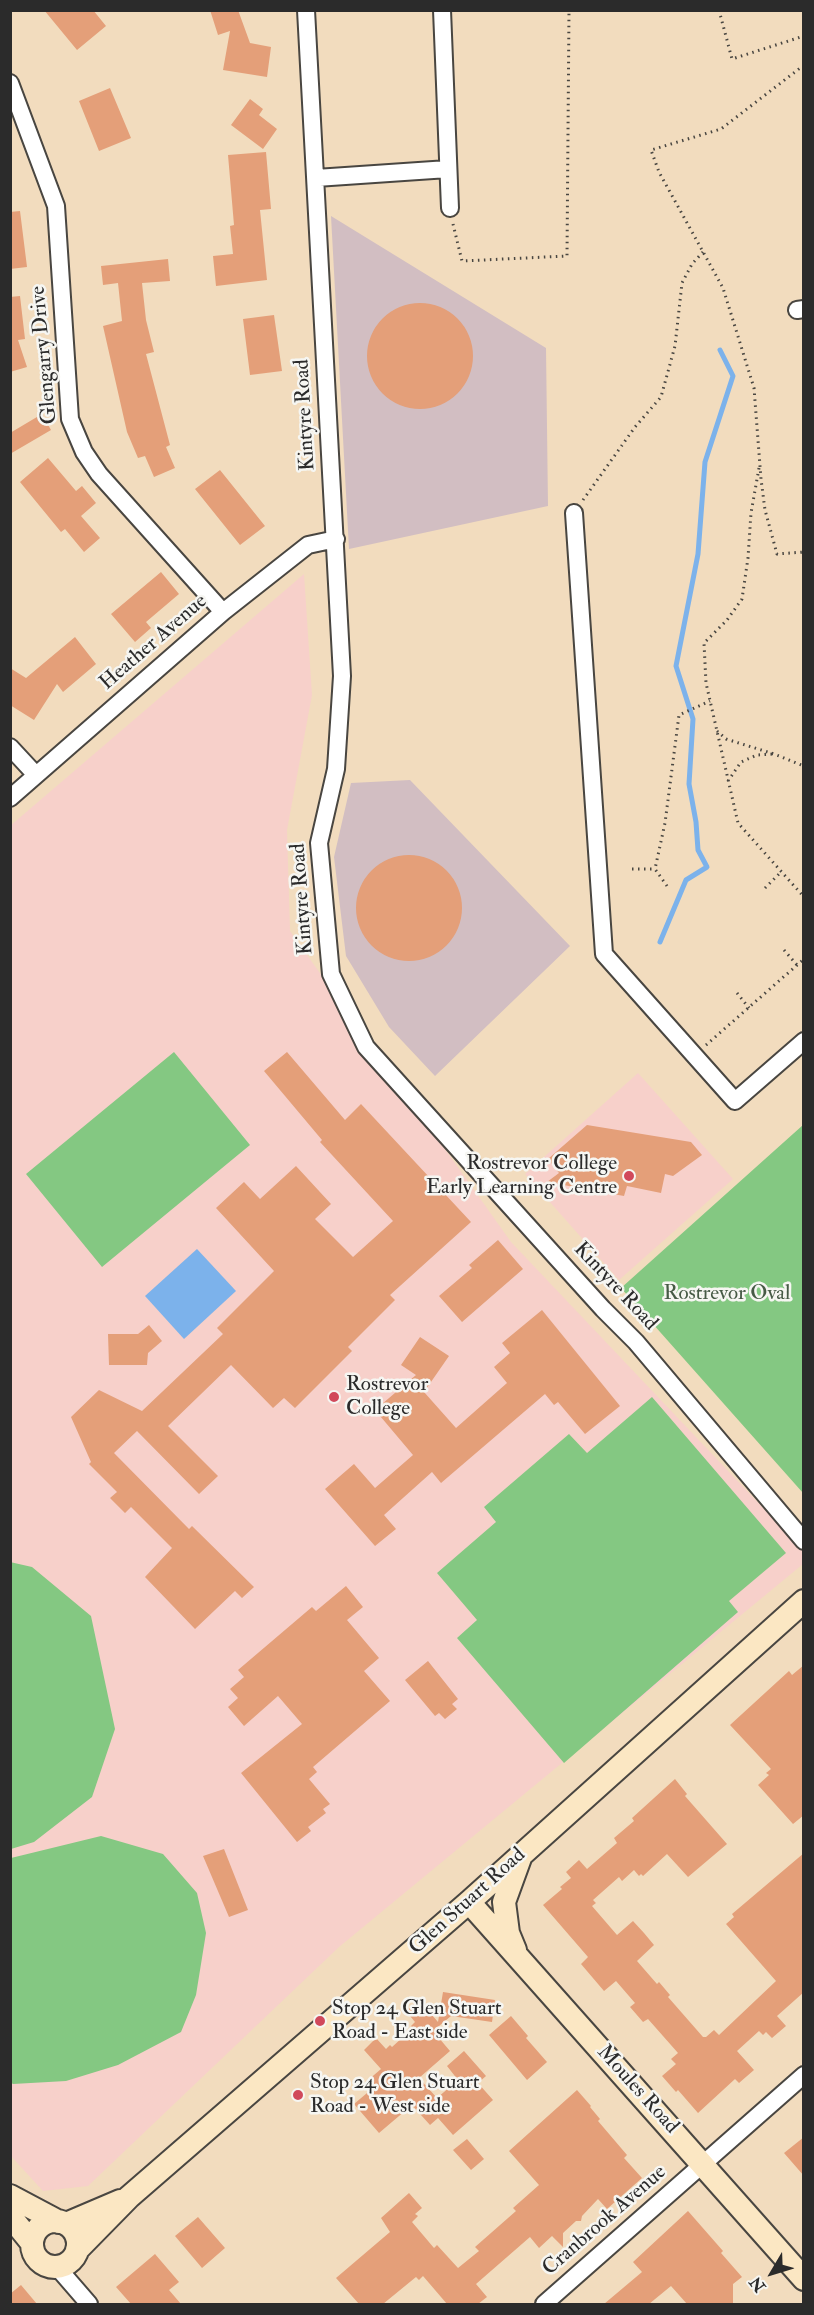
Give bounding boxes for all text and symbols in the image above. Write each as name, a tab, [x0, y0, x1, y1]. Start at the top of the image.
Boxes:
street label: Glengarry Drive	[26, 285, 64, 425]
street label: Kintyre Road	[290, 358, 322, 472]
street label: Heather Avenue	[95, 590, 213, 696]
street label: Kintyre Road	[287, 842, 319, 956]
place label: Rostrevor College Early Learning Centre	[426, 1151, 617, 1201]
marker: Rostrevor College Early Learning Centre	[622, 1169, 636, 1183]
street label: Kintyre Road	[568, 1237, 662, 1337]
park label: Rostrevor Oval	[664, 1281, 790, 1307]
place label: Rostrevor College	[346, 1372, 428, 1422]
marker: Rostrevor College	[327, 1390, 341, 1404]
street label: Glen Stuart Road	[405, 1843, 531, 1961]
place label: Stop 24 Glen Stuart Road - East side	[332, 1996, 502, 2046]
marker: Stop 24 Glen Stuart Road - East side	[313, 2014, 327, 2028]
street label: Moules Road	[591, 2041, 683, 2139]
place label: Stop 24 Glen Stuart Road - West side	[310, 2070, 480, 2120]
marker: Stop 24 Glen Stuart Road - West side	[291, 2088, 305, 2102]
street label: Cranbrook Avenue	[538, 2160, 672, 2282]
north arrow	[742, 2243, 802, 2303]
text: N	[746, 2272, 770, 2296]

